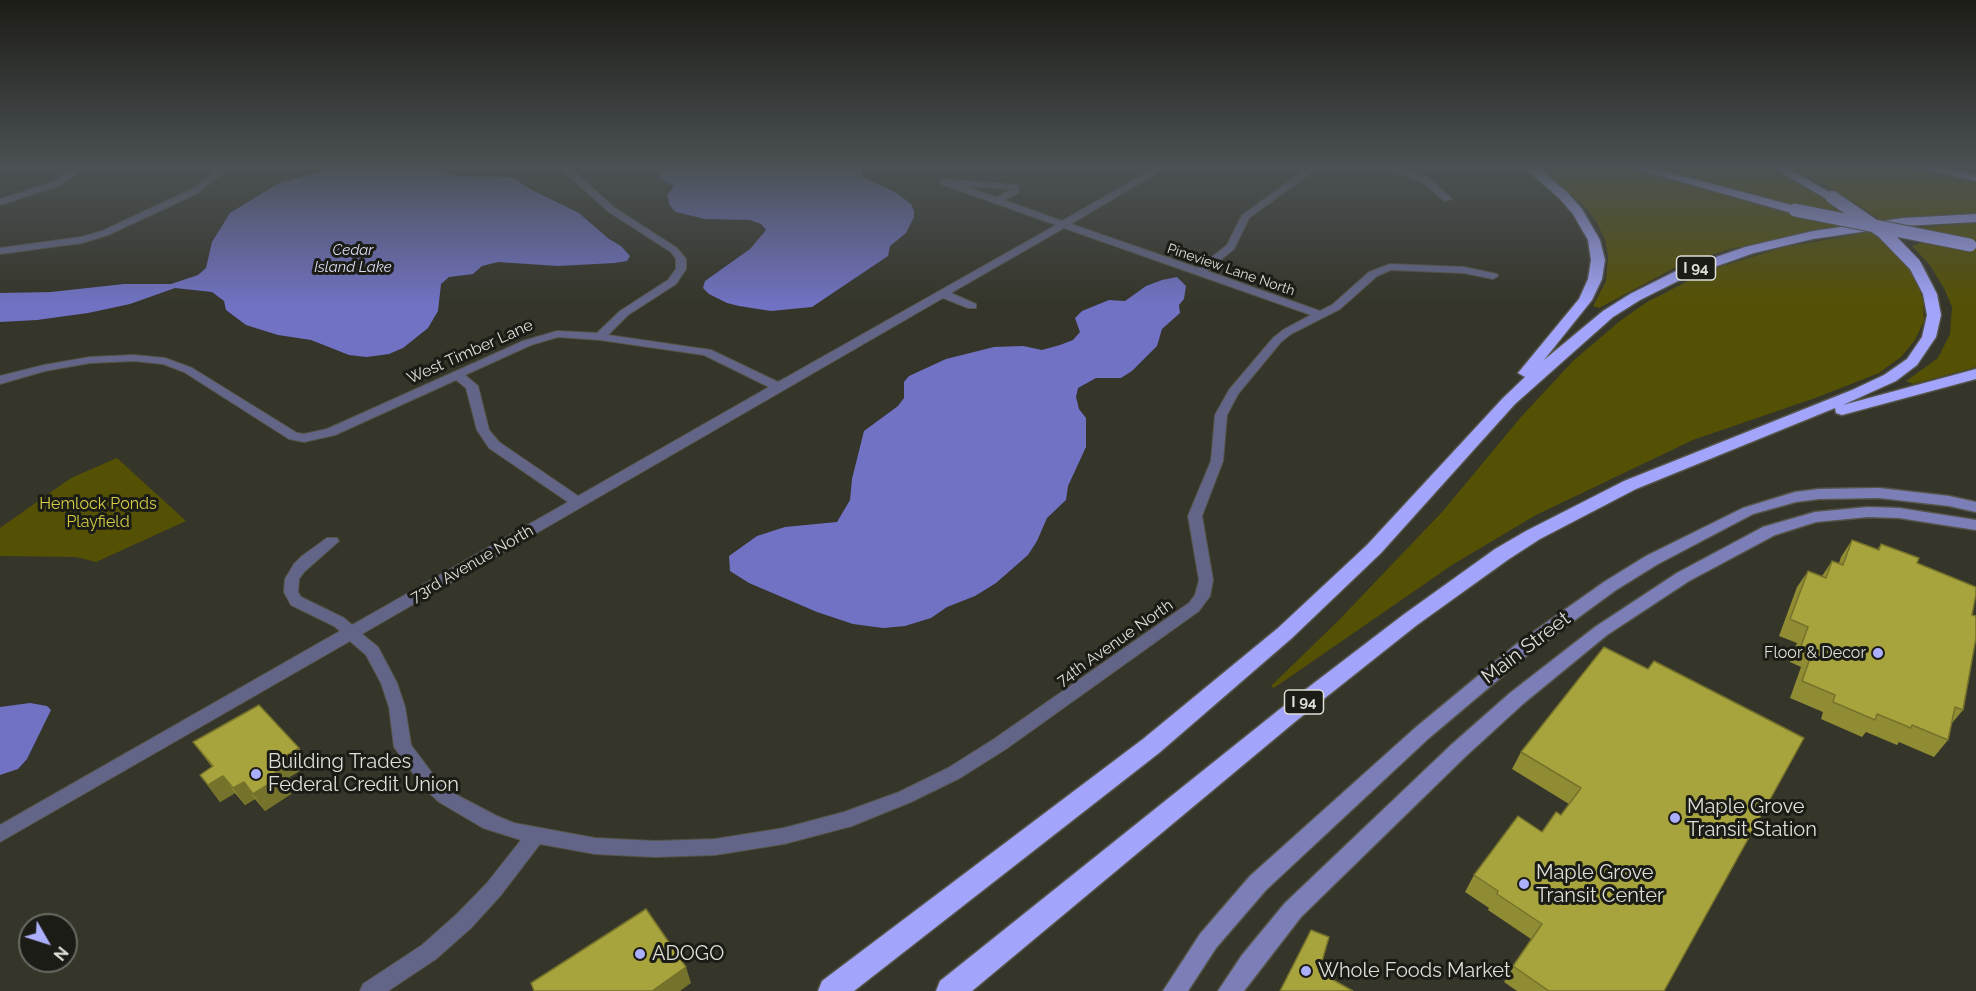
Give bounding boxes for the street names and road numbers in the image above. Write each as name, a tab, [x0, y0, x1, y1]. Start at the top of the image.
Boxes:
street label: Pineview Lane North	[1165, 240, 1297, 300]
road number: I 94	[1676, 256, 1716, 280]
street label: West Timber Lane	[404, 316, 536, 388]
street label: 73rd Avenue North	[407, 521, 537, 607]
street label: 74th Avenue North	[1053, 596, 1177, 690]
street label: Main Street	[1477, 607, 1575, 689]
road number: I 94	[1284, 690, 1324, 714]

